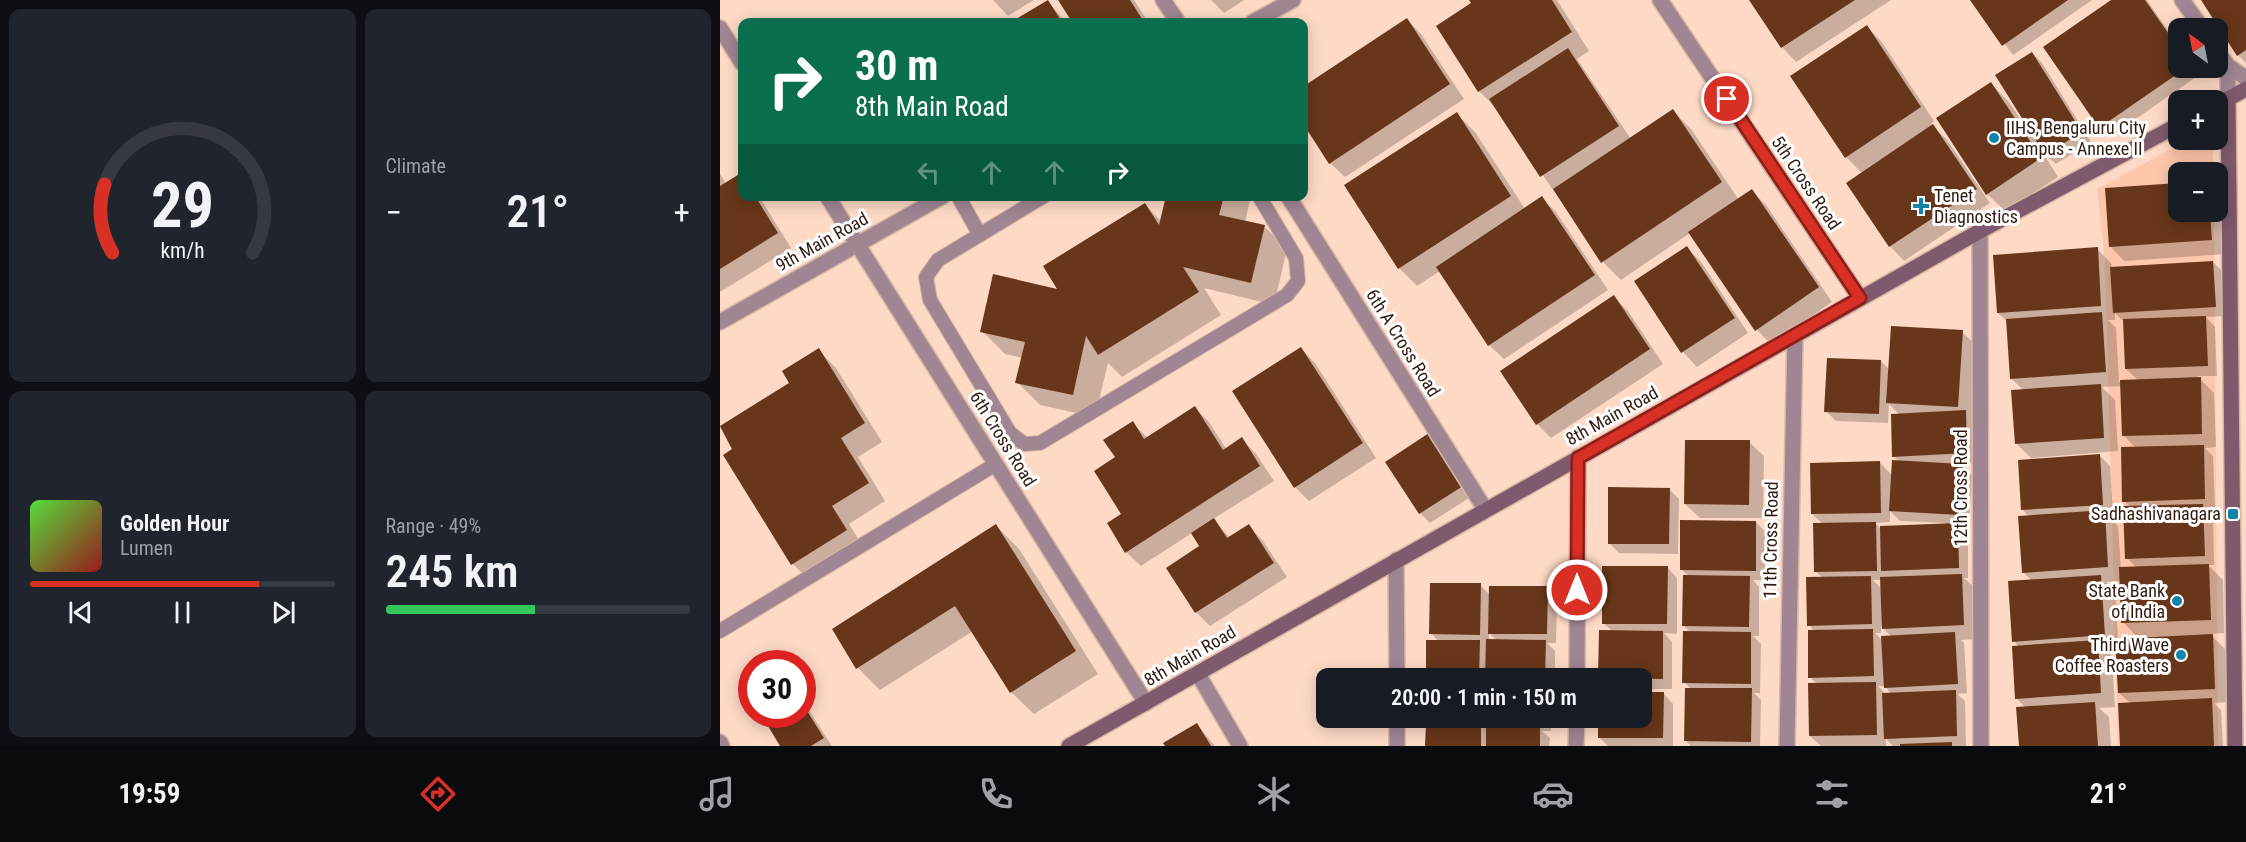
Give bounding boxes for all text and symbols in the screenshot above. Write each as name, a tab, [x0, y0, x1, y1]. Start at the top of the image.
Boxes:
north arrow	[2168, 18, 2228, 78]
map controls	[2168, 18, 2228, 222]
text: 30 m	[855, 41, 938, 90]
icon: right	[756, 42, 834, 120]
pin	[1701, 73, 1752, 124]
icon: arrive	[1710, 82, 1743, 115]
button: +	[2168, 90, 2228, 150]
text: 8th Main Road	[855, 91, 1009, 123]
place label: IIHS, Bengaluru City Campus - Annexe II	[2006, 117, 2146, 159]
marker: IIHS, Bengaluru City Campus - Annexe II	[1987, 131, 2001, 145]
street label: 5th Cross Road	[1767, 132, 1845, 233]
text: Climate	[386, 154, 446, 178]
icon: left	[912, 156, 945, 189]
icon: ahead	[975, 156, 1008, 189]
icon: ahead	[1038, 156, 1071, 189]
icon: right	[1101, 156, 1134, 189]
button: −	[2168, 162, 2228, 222]
text: 29	[151, 169, 214, 242]
text: 21°	[506, 185, 569, 238]
place label: Tenet Diagnostics	[1934, 185, 2018, 227]
text: −	[386, 193, 402, 232]
text: +	[674, 193, 690, 232]
marker: Tenet Diagnostics	[1912, 197, 1930, 215]
street label: 9th Main Road	[772, 208, 872, 276]
text: km/h	[160, 238, 204, 263]
street label: 6th A Cross Road	[1362, 285, 1445, 400]
street label: 8th Main Road	[1562, 382, 1662, 450]
street label: 6th Cross Road	[966, 387, 1041, 490]
street label: 12th Cross Road	[1950, 429, 1971, 547]
street label: 11th Cross Road	[1759, 481, 1782, 599]
place label: Sadhashivanagara	[2091, 503, 2221, 524]
marker: Sadhashivanagara	[2226, 507, 2240, 521]
text: Golden Hour	[120, 511, 229, 536]
text: Range · 49%	[386, 514, 481, 538]
text: Lumen	[120, 536, 173, 560]
text: 245 km	[386, 545, 519, 598]
position arrow	[1545, 558, 1609, 622]
place label: State Bank of India	[2089, 580, 2165, 622]
marker: State Bank of India	[2170, 594, 2184, 608]
icon: previous	[64, 596, 97, 629]
icon: pause	[166, 596, 199, 629]
icon: next	[267, 596, 300, 629]
street label: 8th Main Road	[1140, 621, 1239, 690]
place label: Third Wave Coffee Roasters	[2055, 634, 2169, 676]
marker: Third Wave Coffee Roasters	[2174, 648, 2188, 662]
speed limit sign: 30	[738, 650, 816, 728]
text: 20:00 · 1 min · 150 m	[1391, 685, 1577, 710]
icon: directions	[417, 773, 459, 815]
icon: music	[696, 773, 738, 815]
icon: phone	[975, 773, 1017, 815]
icon: climate	[1253, 773, 1295, 815]
icon: car	[1532, 773, 1574, 815]
icon: filters	[1811, 773, 1853, 815]
text: 19:59	[118, 778, 180, 810]
text: 21°	[2090, 778, 2128, 810]

